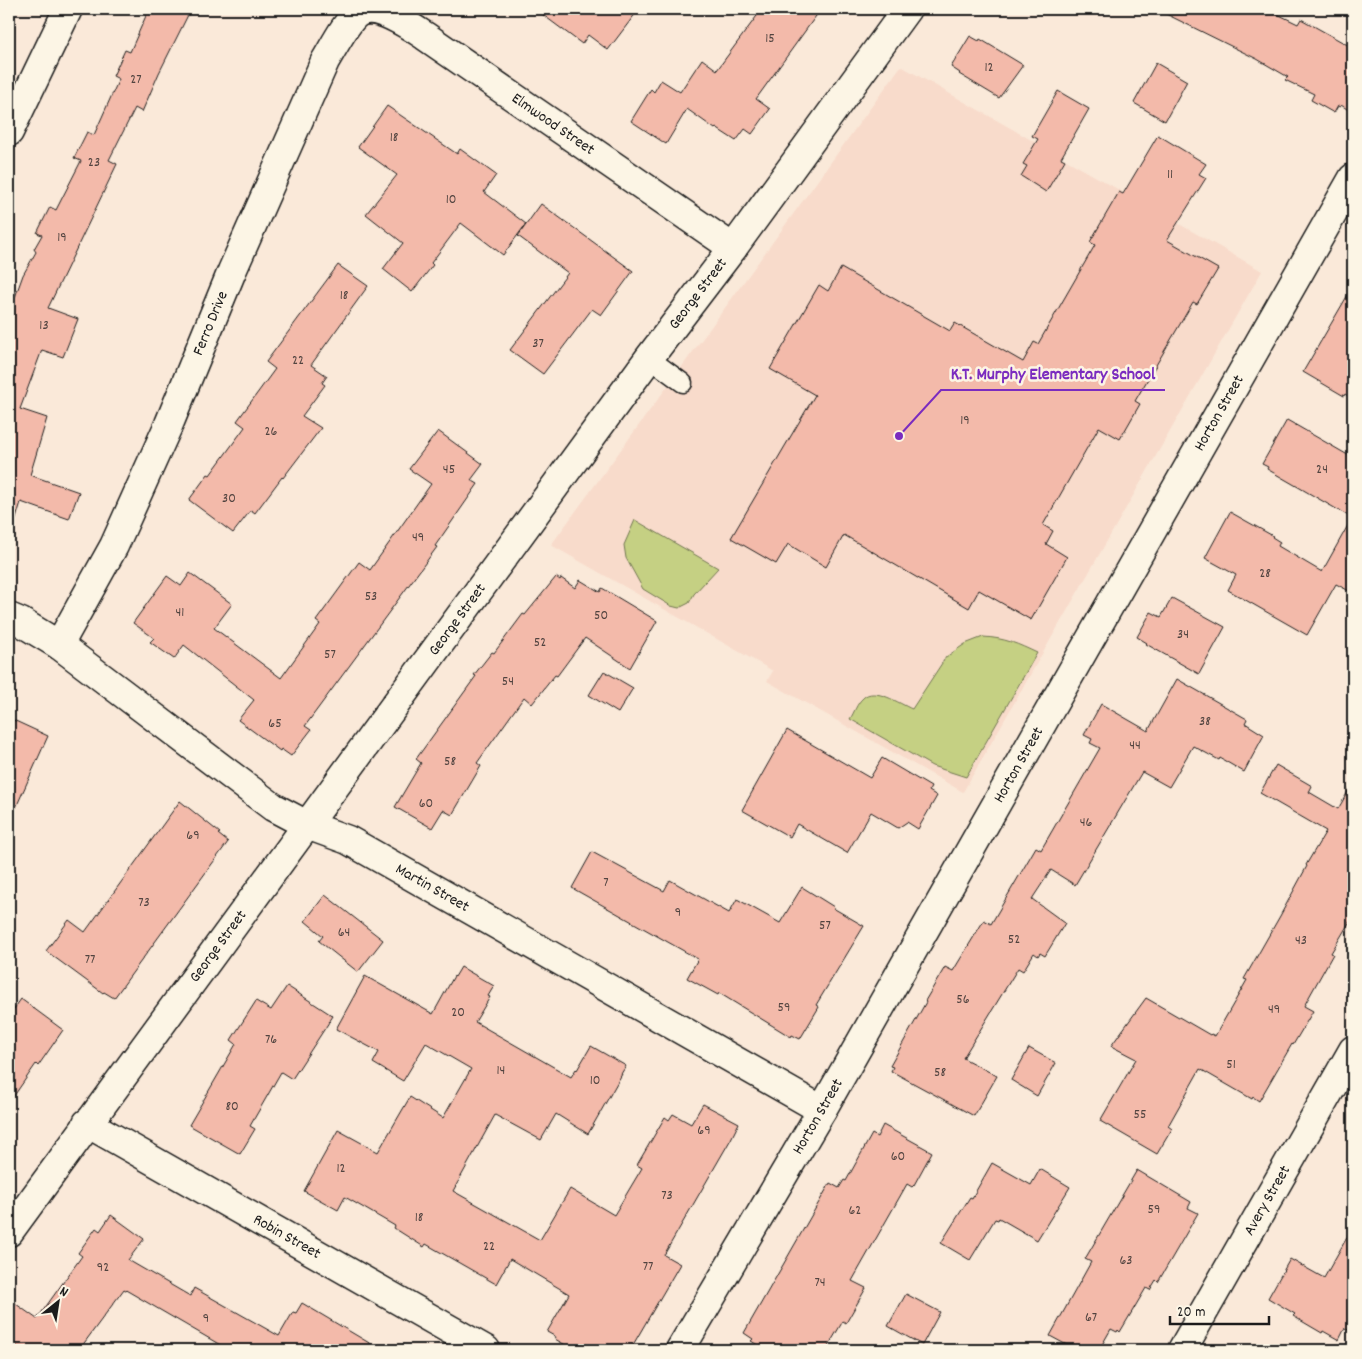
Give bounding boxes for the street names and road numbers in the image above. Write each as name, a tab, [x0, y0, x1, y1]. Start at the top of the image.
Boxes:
street label: Elmwood Street	[507, 87, 599, 161]
street label: George Street	[663, 253, 733, 335]
street label: Ferro Drive	[187, 288, 234, 359]
street label: Horton Street	[1188, 371, 1250, 455]
street label: George Street	[423, 579, 492, 661]
street label: Horton Street	[988, 723, 1049, 807]
street label: Martin Street	[391, 858, 474, 918]
street label: George Street	[184, 905, 253, 987]
street label: Horton Street	[787, 1074, 849, 1159]
street label: Avery Street	[1238, 1161, 1296, 1240]
street label: Robin Street	[249, 1208, 325, 1265]

